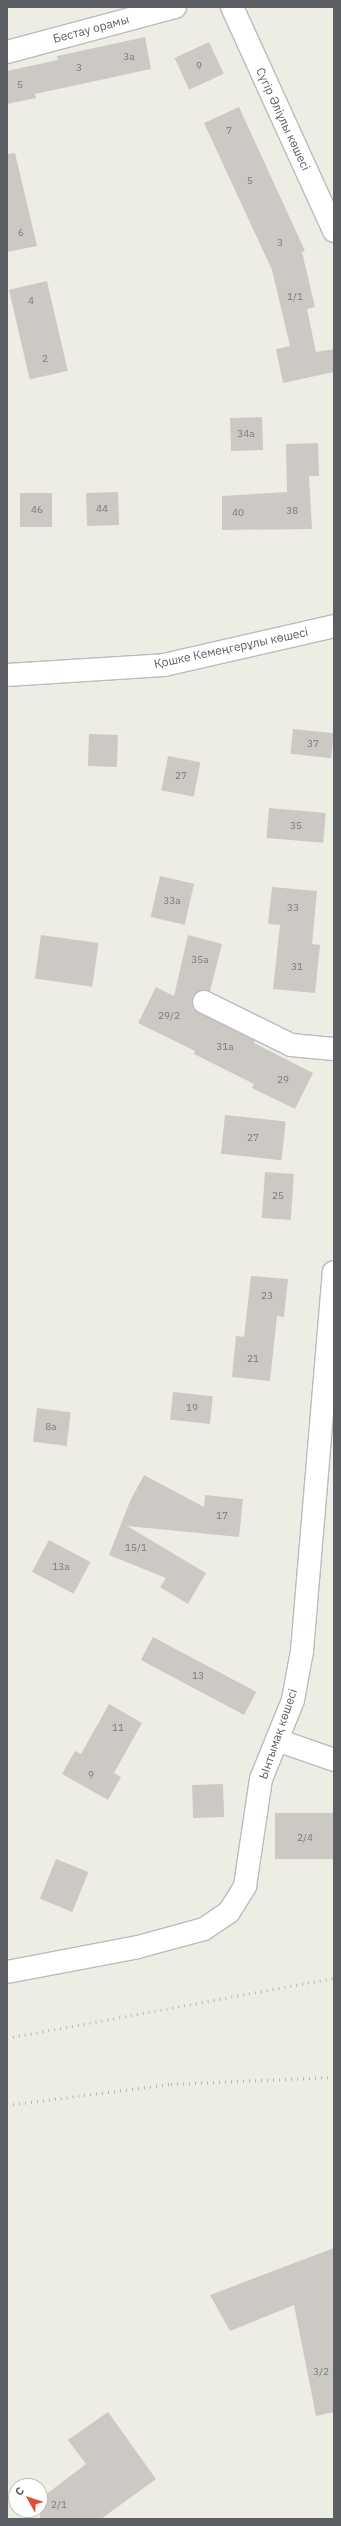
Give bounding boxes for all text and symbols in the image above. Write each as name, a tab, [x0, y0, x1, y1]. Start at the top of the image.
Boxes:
street label: Бестау орамы	[51, 12, 131, 46]
house number: 3а	[123, 51, 135, 63]
house number: 9	[196, 60, 202, 72]
house number: 3	[76, 62, 82, 74]
street label: Сүгір Әліұлы көшесі	[253, 65, 313, 173]
house number: 5	[17, 79, 23, 91]
house number: 7	[226, 125, 232, 137]
house number: 5	[247, 175, 253, 187]
house number: 6	[18, 227, 24, 239]
house number: 3	[277, 237, 283, 249]
house number: 1/1	[287, 291, 303, 303]
house number: 4	[28, 295, 34, 307]
house number: 2	[42, 353, 48, 365]
house number: 34а	[237, 428, 255, 440]
house number: 44	[96, 503, 108, 515]
house number: 46	[31, 504, 43, 516]
house number: 38	[286, 505, 298, 517]
house number: 40	[232, 507, 244, 519]
street label: Қошке Кемеңгерұлы көшесі	[153, 625, 309, 671]
house number: 37	[307, 738, 319, 750]
house number: 27	[175, 770, 187, 782]
house number: 35	[290, 820, 302, 832]
house number: 33а	[163, 895, 181, 907]
house number: 33	[287, 902, 299, 914]
house number: 35а	[191, 954, 209, 966]
house number: 31	[291, 961, 303, 973]
house number: 29/2	[158, 1010, 180, 1022]
house number: 31а	[216, 1041, 234, 1053]
house number: 29	[277, 1074, 289, 1086]
house number: 27	[247, 1132, 259, 1144]
house number: 25	[272, 1190, 284, 1202]
house number: 23	[261, 1290, 273, 1302]
house number: 21	[247, 1353, 259, 1365]
house number: 19	[186, 1402, 198, 1414]
house number: 8а	[45, 1421, 57, 1433]
house number: 17	[216, 1510, 228, 1522]
house number: 15/1	[125, 1542, 147, 1554]
house number: 13а	[52, 1561, 70, 1573]
house number: 13	[192, 1670, 204, 1682]
street label: Ынтымақ көшесі	[256, 1687, 300, 1781]
house number: 11	[112, 1722, 124, 1734]
house number: 9	[88, 1769, 94, 1781]
house number: 2/4	[297, 1832, 313, 1844]
house number: 3/2	[313, 2366, 329, 2378]
north arrow	[8, 2478, 48, 2518]
text: С	[12, 2484, 27, 2498]
house number: 2/1	[51, 2499, 67, 2511]

